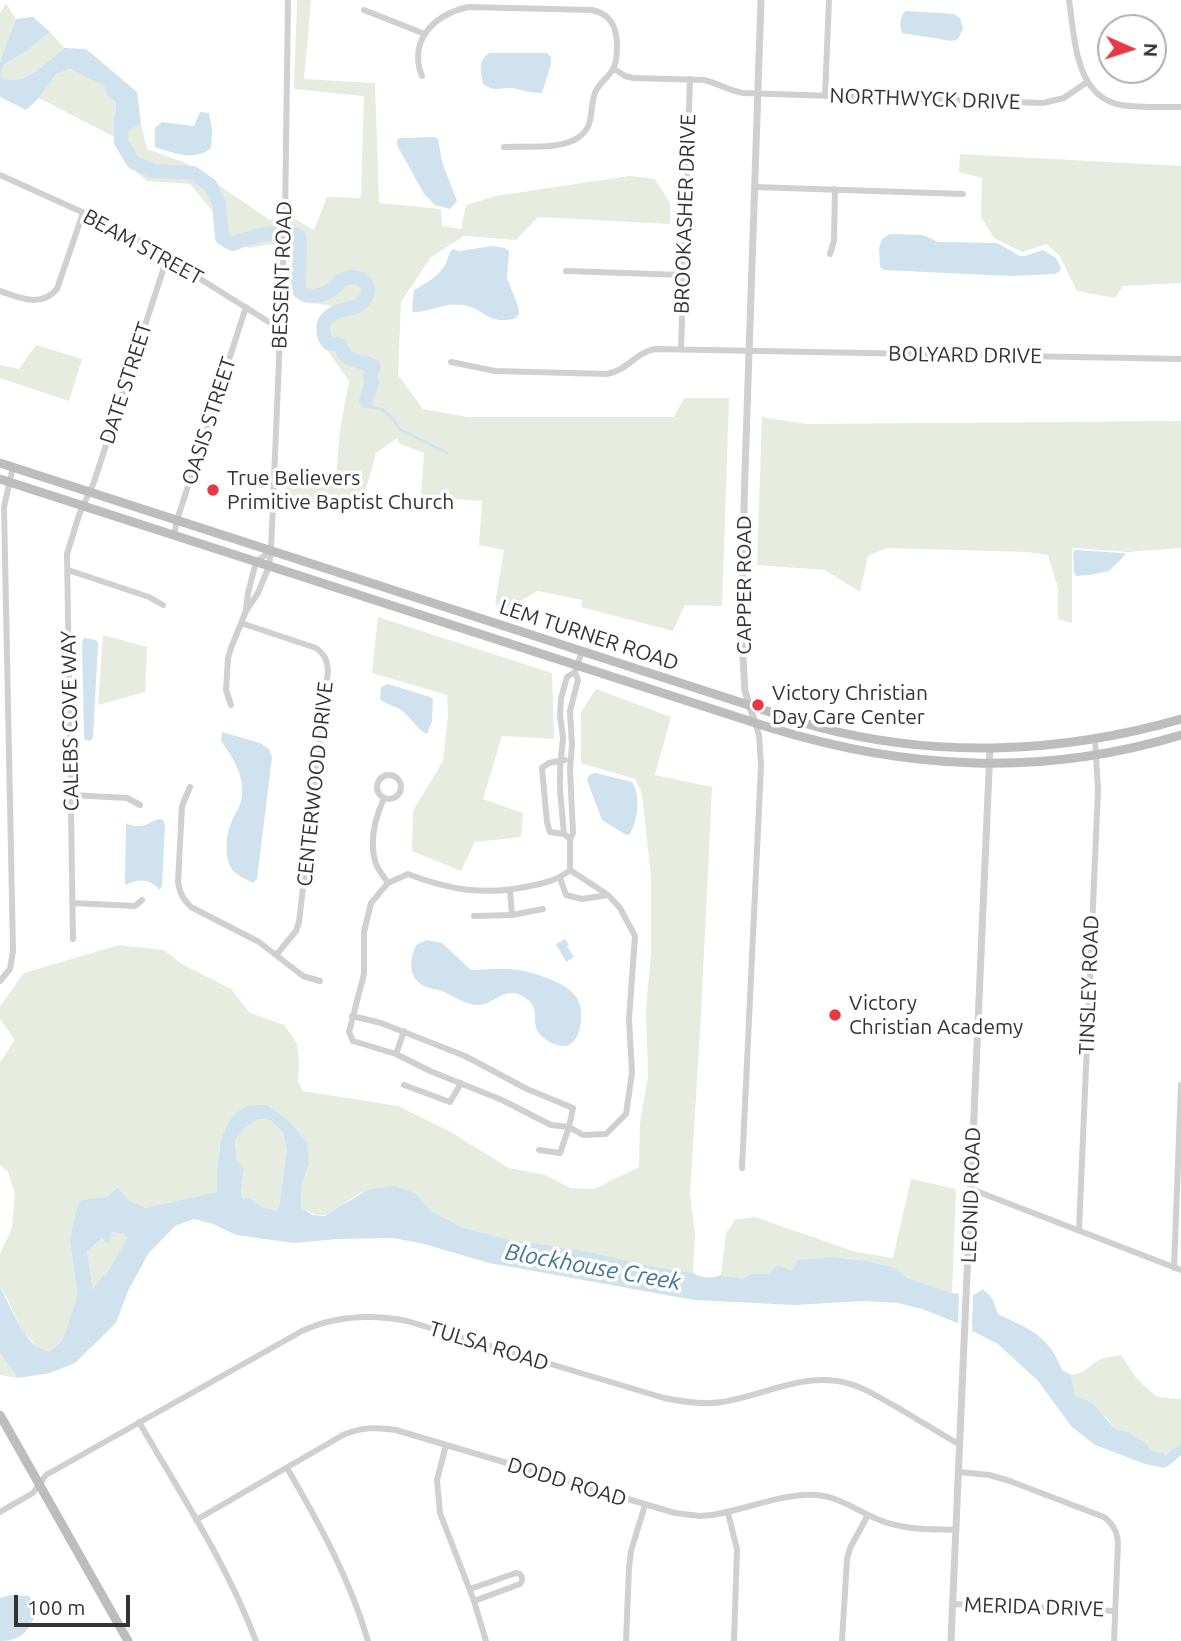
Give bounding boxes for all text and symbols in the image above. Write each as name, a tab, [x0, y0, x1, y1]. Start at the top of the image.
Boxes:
north arrow	[1097, 14, 1167, 84]
text: N	[1140, 42, 1162, 58]
street label: NORTHWYCK DRIVE	[829, 83, 1021, 115]
street label: BROOKASHER DRIVE	[669, 114, 701, 314]
street label: BESSENT ROAD	[267, 201, 297, 349]
street label: BEAM STREET	[79, 204, 207, 290]
street label: DATE STREET	[94, 319, 158, 447]
street label: BOLYARD DRIVE	[888, 341, 1042, 369]
street label: OASIS STREET	[176, 354, 242, 488]
place label: True Believers Primitive Baptist Church	[227, 465, 454, 515]
marker: True Believers Primitive Baptist Church	[205, 482, 221, 498]
street label: CAPPER ROAD	[731, 515, 757, 655]
street label: LEM TURNER ROAD	[496, 594, 682, 676]
street label: CALEBS COVE WAY	[56, 630, 84, 812]
street label: CENTERWOOD DRIVE	[292, 680, 338, 888]
place label: Victory Christian Day Care Center	[772, 680, 928, 730]
marker: Victory Christian Day Care Center	[750, 697, 766, 713]
street label: TINSLEY ROAD	[1074, 915, 1104, 1055]
place label: Victory Christian Academy	[849, 990, 1023, 1040]
marker: Victory Christian Academy	[827, 1007, 843, 1023]
street label: LEONID ROAD	[956, 1127, 986, 1263]
water label: Blockhouse Creek	[503, 1238, 683, 1296]
street label: TULSA ROAD	[426, 1316, 552, 1376]
street label: DODD ROAD	[504, 1452, 630, 1512]
scale bar	[18, 1582, 133, 1626]
street label: MERIDA DRIVE	[964, 1592, 1104, 1622]
text: 100 m	[27, 1595, 85, 1619]

